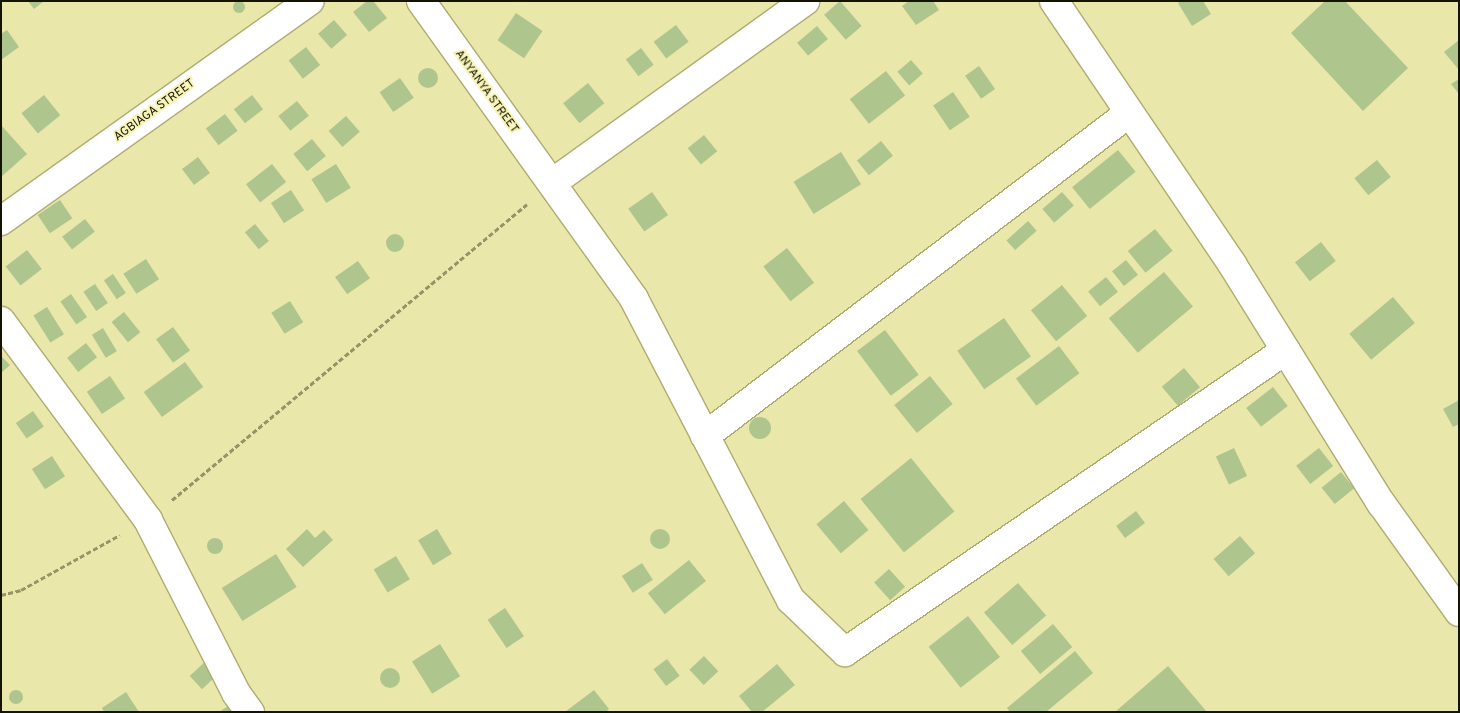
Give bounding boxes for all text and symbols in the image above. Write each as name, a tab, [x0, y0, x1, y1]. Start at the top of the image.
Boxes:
street label: ANYANYA STREET	[451, 47, 521, 137]
street label: AGBIAGA STREET	[112, 77, 198, 145]

